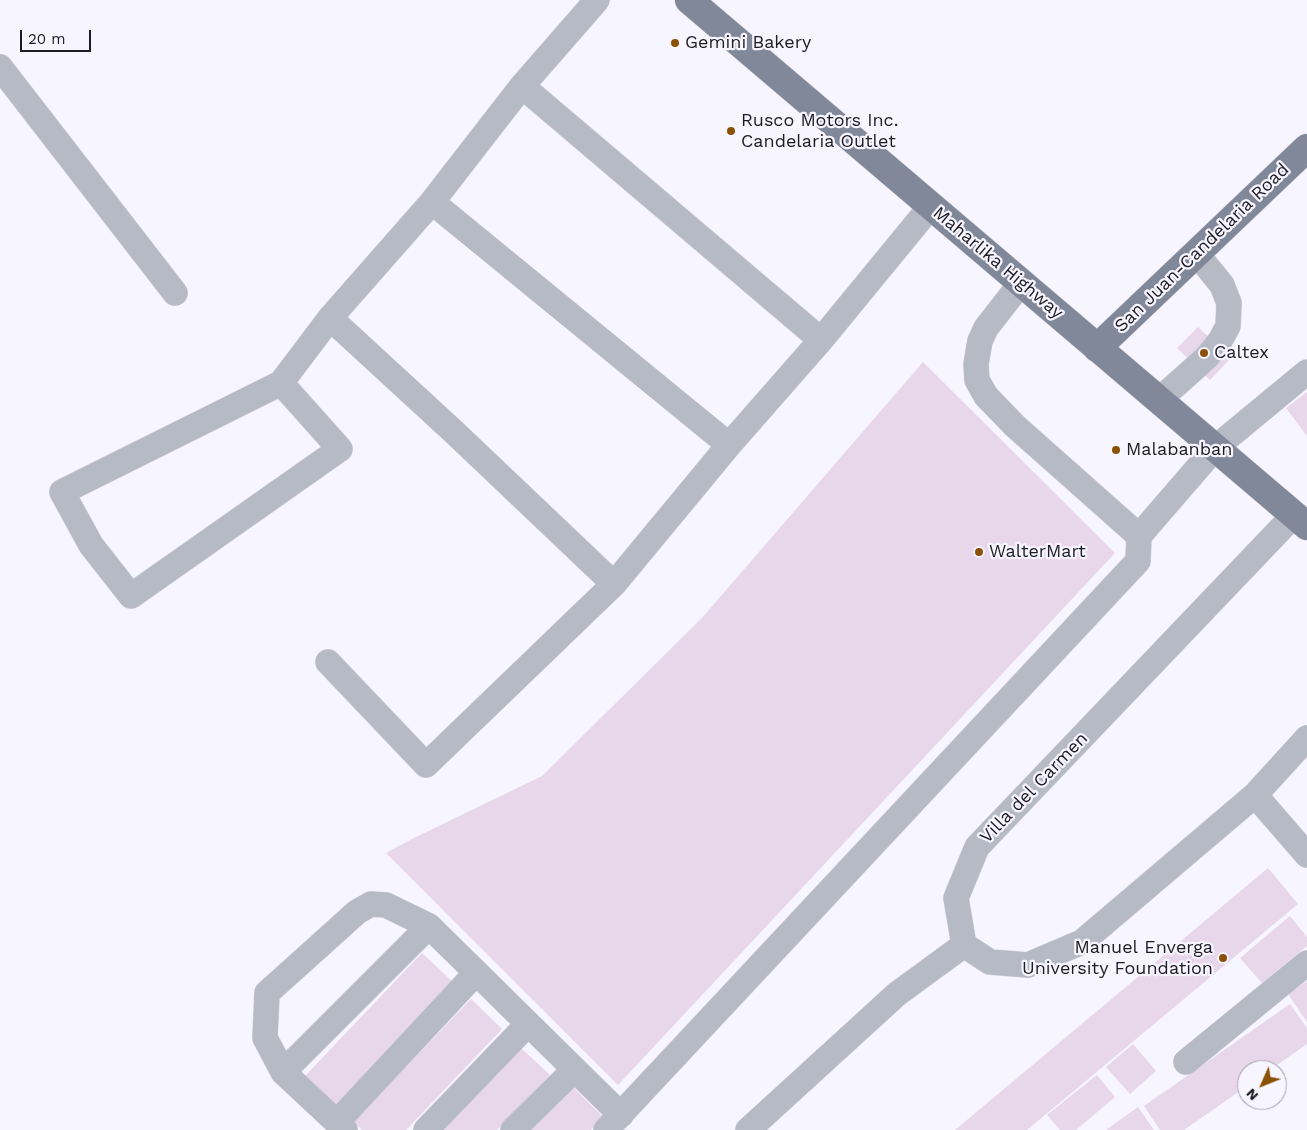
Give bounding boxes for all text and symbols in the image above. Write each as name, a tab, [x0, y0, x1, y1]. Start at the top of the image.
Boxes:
scale bar	[22, 20, 94, 52]
text: 20 m	[28, 30, 66, 48]
place label: Gemini Bakery	[685, 32, 811, 54]
marker: Gemini Bakery	[669, 37, 681, 49]
place label: Rusco Motors Inc. Candelaria Outlet	[741, 110, 898, 152]
marker: Rusco Motors Inc. Candelaria Outlet	[725, 125, 737, 137]
street label: San Juan-Candelaria Road	[1110, 159, 1294, 337]
street label: Maharlika Highway	[929, 202, 1067, 324]
place label: Caltex	[1214, 342, 1269, 364]
marker: Caltex	[1198, 347, 1210, 359]
place label: Malabanban	[1126, 439, 1232, 461]
marker: Malabanban	[1110, 444, 1122, 456]
place label: WalterMart	[989, 541, 1086, 563]
marker: WalterMart	[973, 546, 985, 558]
street label: Villa del Carmen	[976, 728, 1092, 848]
place label: Manuel Enverga University Foundation	[1022, 937, 1213, 980]
marker: Manuel Enverga University Foundation	[1217, 952, 1229, 964]
north arrow	[1237, 1060, 1287, 1110]
text: N	[1243, 1085, 1261, 1104]

